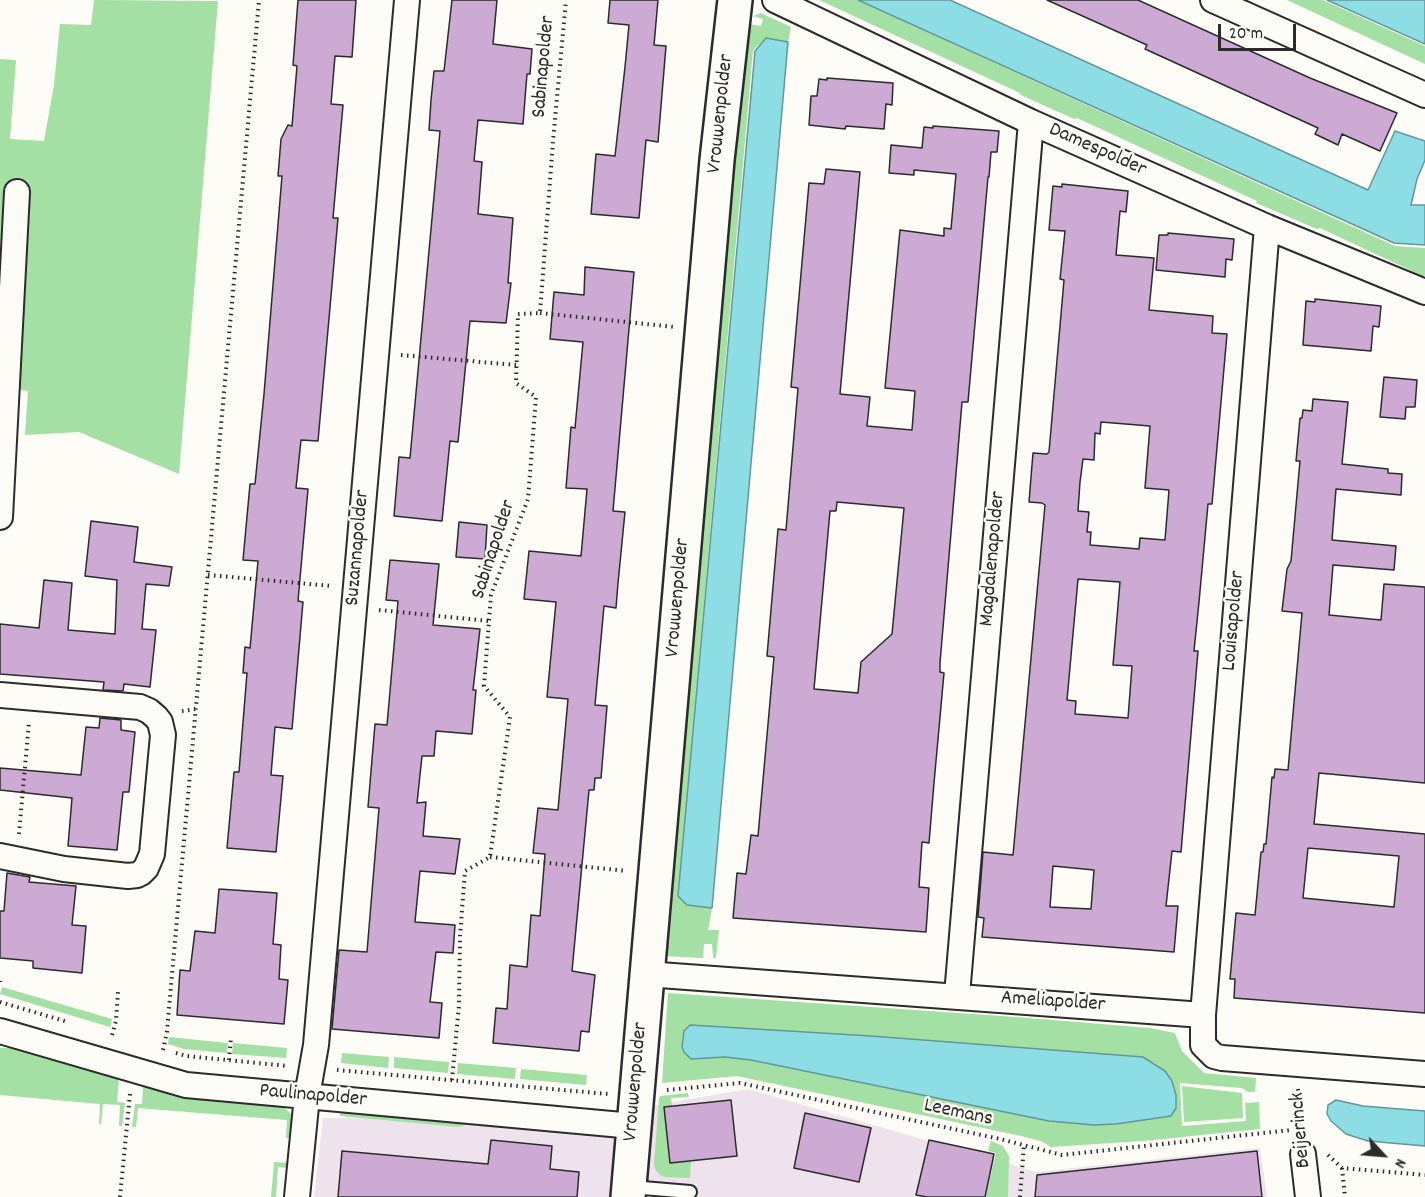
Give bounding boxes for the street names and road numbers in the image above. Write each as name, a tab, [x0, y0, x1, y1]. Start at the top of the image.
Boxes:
street label: Sabinapolder	[528, 15, 562, 119]
street label: Vrouwenpolder	[703, 53, 741, 175]
street label: Damespolder	[1044, 118, 1150, 184]
street label: Suzannapolder	[341, 489, 377, 607]
street label: Magdalenapolder	[976, 490, 1012, 628]
street label: Sabinapolder	[467, 497, 523, 603]
street label: Vrouwenpolder	[661, 537, 697, 659]
street label: Louisapolder	[1218, 570, 1252, 672]
street label: Ameliapolder	[1000, 987, 1106, 1019]
street label: Vrouwenpolder	[619, 1021, 655, 1143]
street label: Paulinapolder	[258, 1080, 368, 1114]
street label: Beijerinck	[1286, 1091, 1318, 1169]
street label: Leemans	[921, 1094, 995, 1134]

